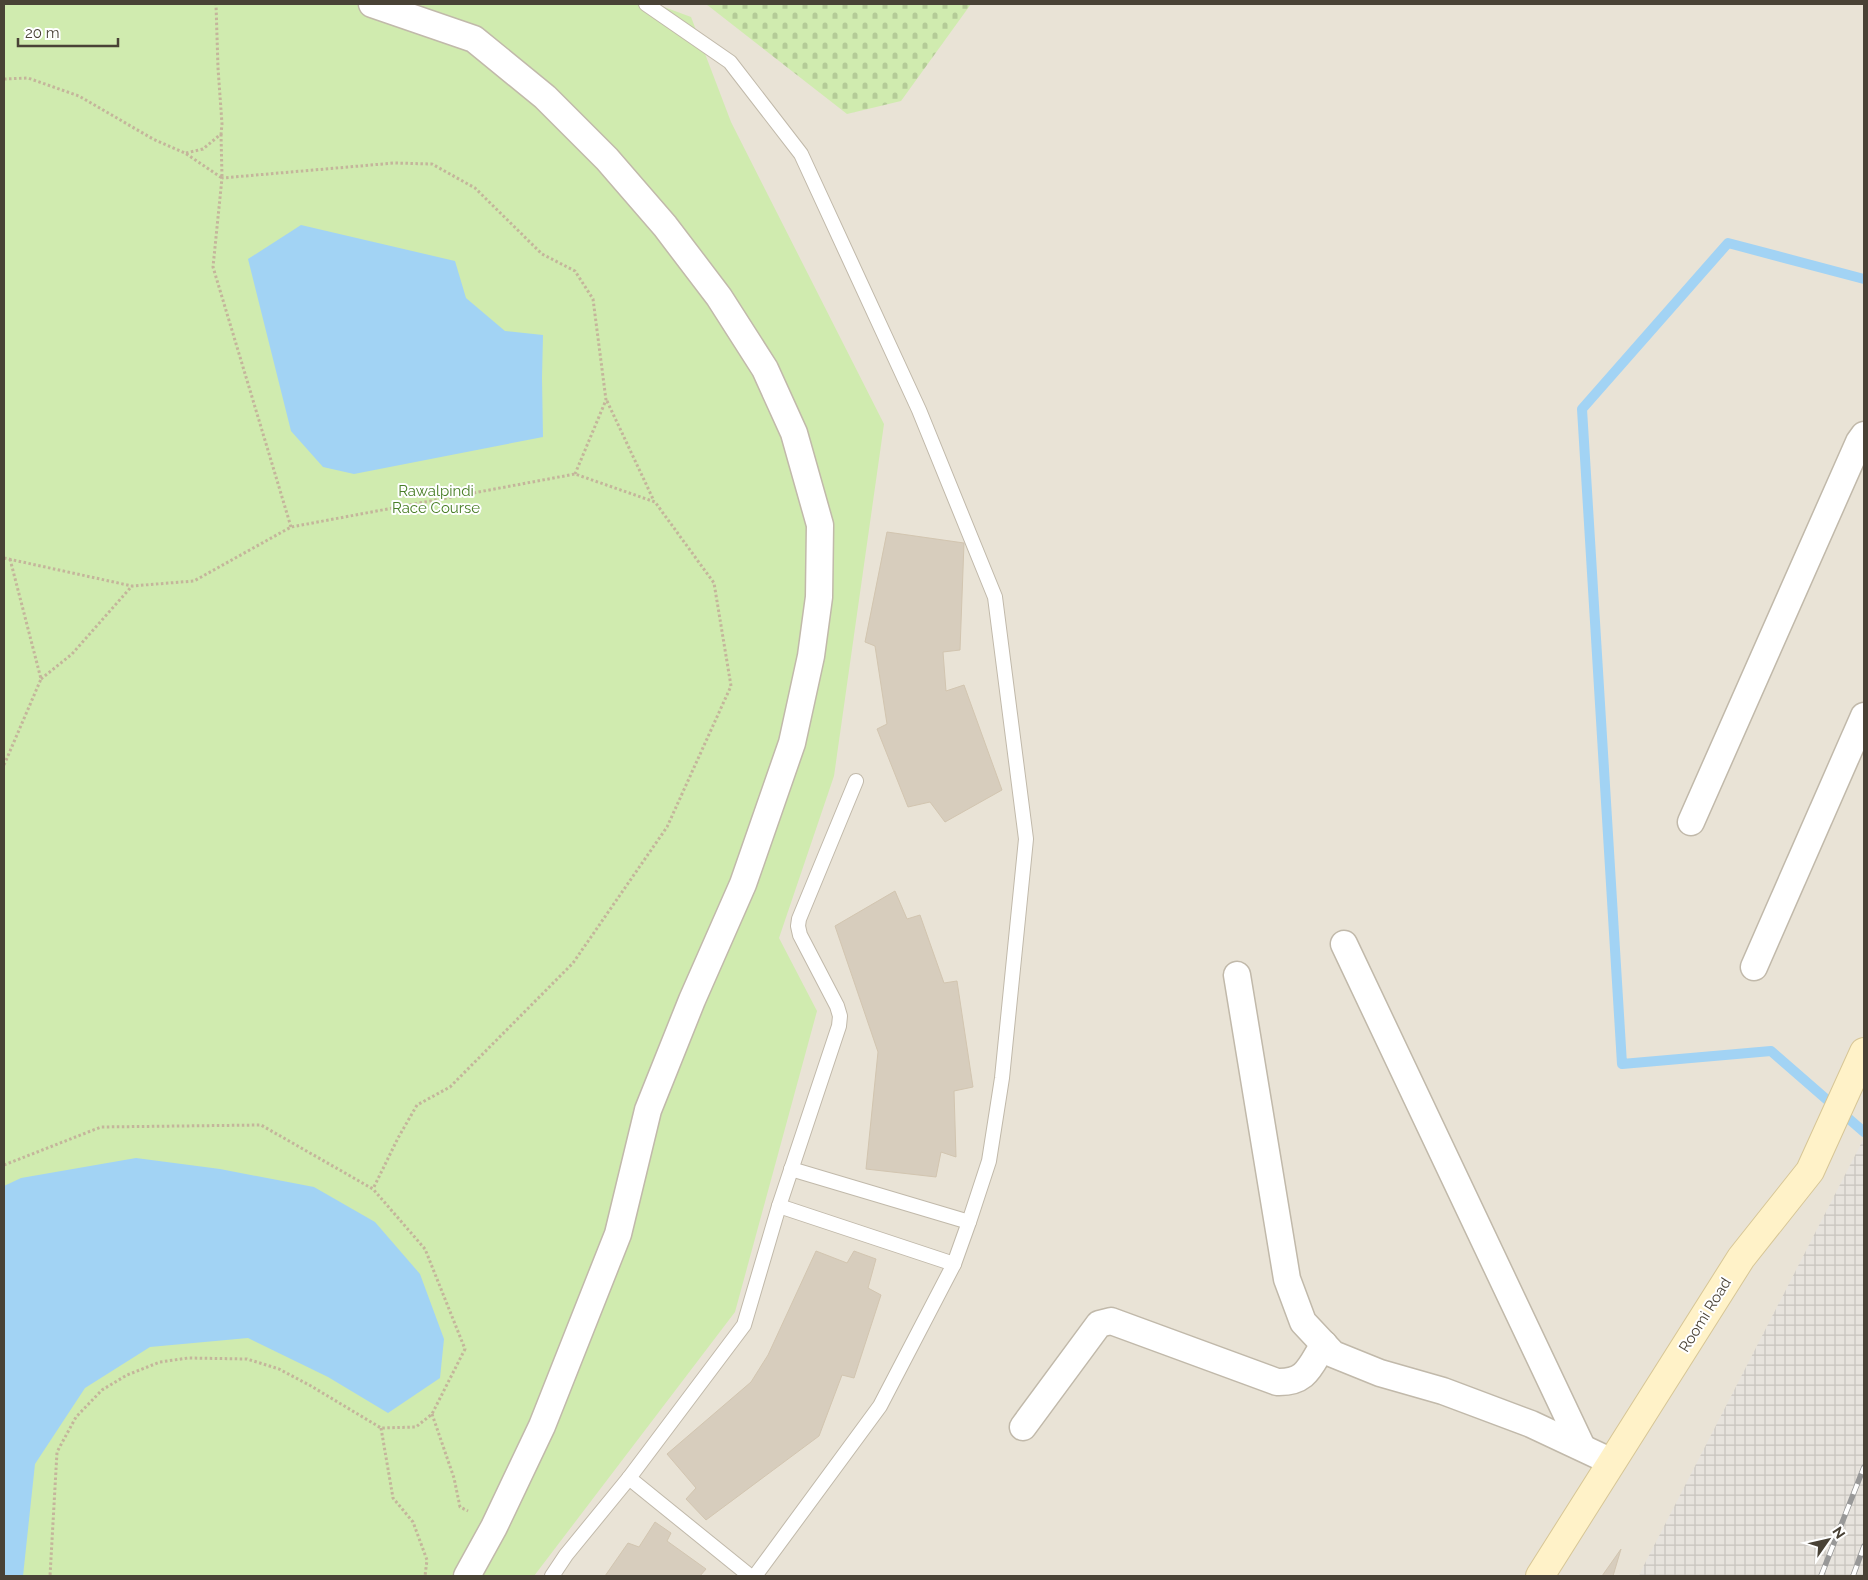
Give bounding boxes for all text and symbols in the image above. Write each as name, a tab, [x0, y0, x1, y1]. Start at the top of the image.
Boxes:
scale bar	[18, 15, 118, 47]
text: 20 m	[25, 24, 60, 42]
park label: Rawalpindi Race Course	[392, 482, 480, 517]
street label: Roomi Road	[1675, 1275, 1735, 1355]
north arrow	[1803, 1515, 1853, 1565]
text: N	[1829, 1524, 1848, 1542]

